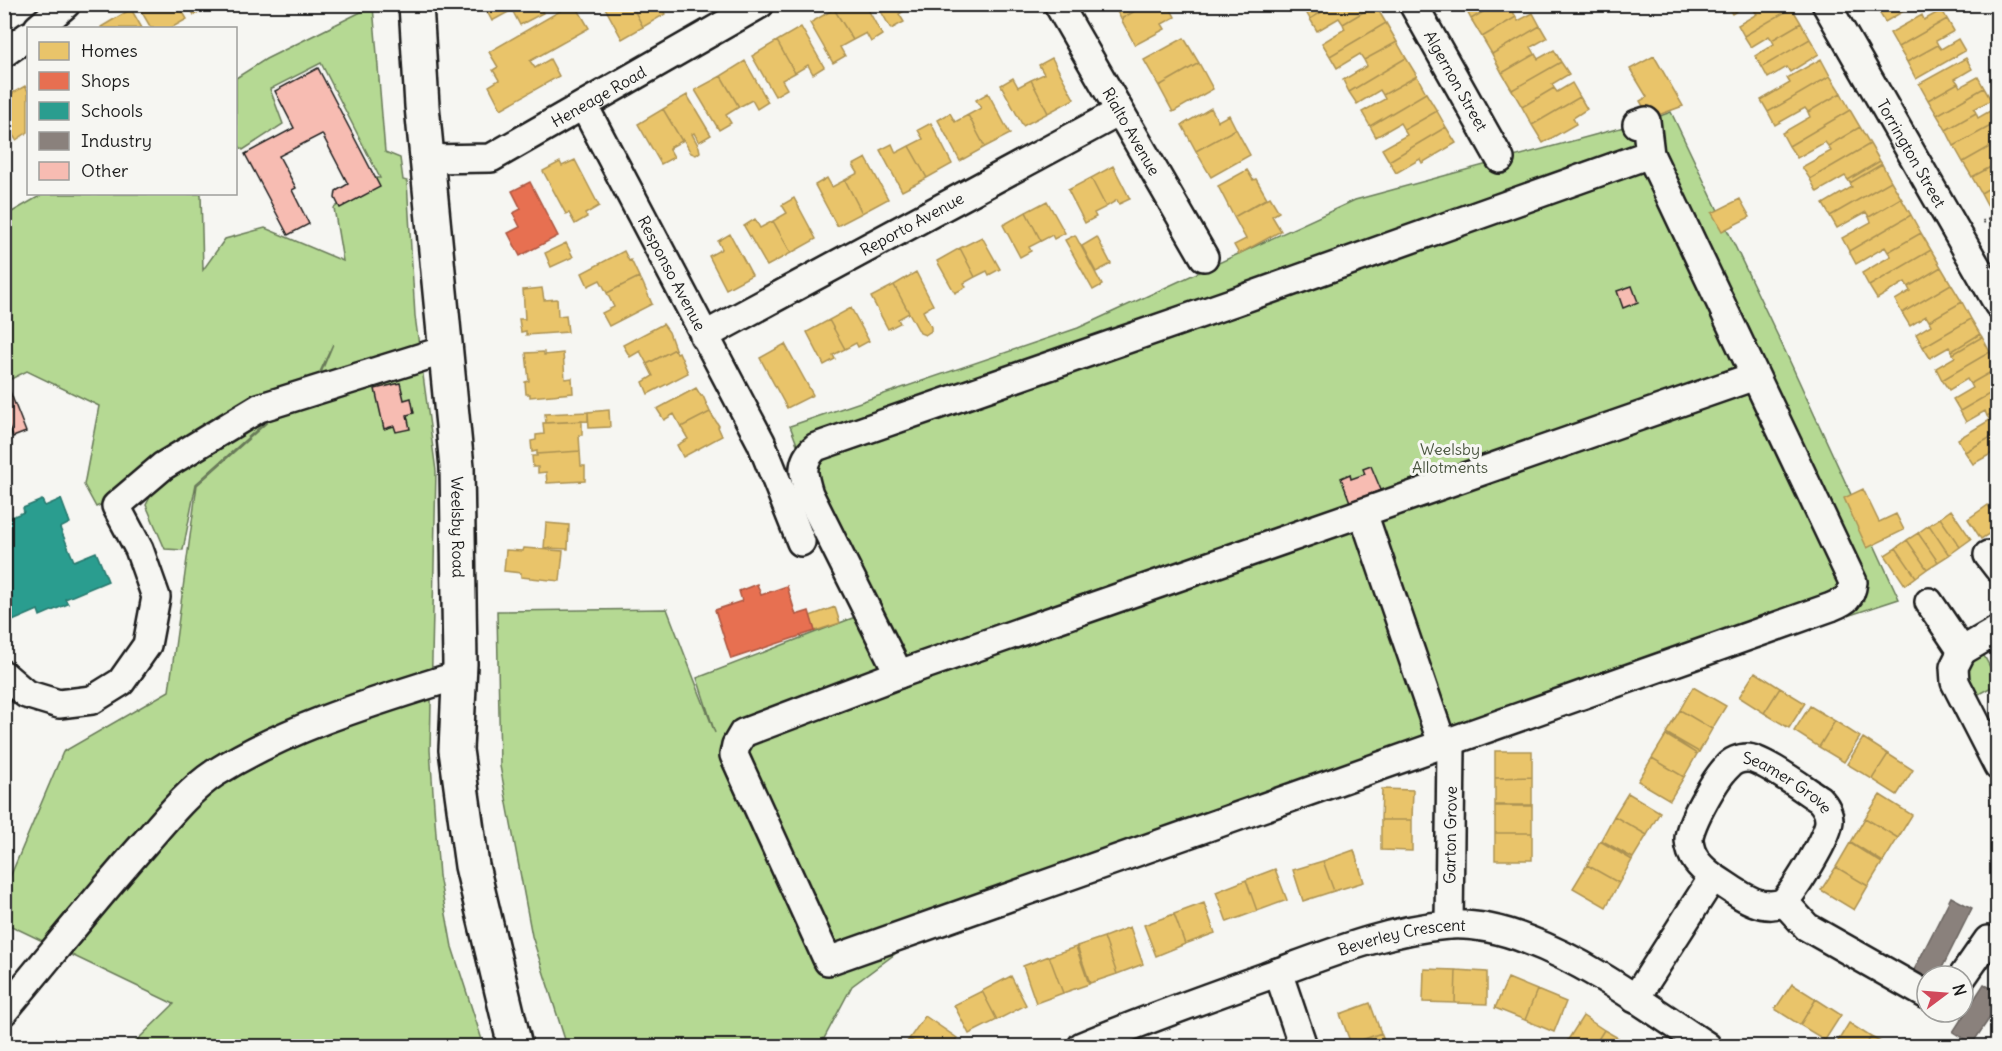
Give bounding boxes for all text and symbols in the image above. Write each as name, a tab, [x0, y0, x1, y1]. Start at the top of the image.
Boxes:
legend	[27, 27, 237, 195]
street label: Algernon Street	[1420, 27, 1493, 135]
text: Homes	[81, 39, 138, 62]
street label: Heneage Road	[548, 61, 650, 131]
text: Shops	[81, 69, 130, 92]
street label: Rialto Avenue	[1098, 84, 1165, 179]
street label: Torrington Street	[1873, 96, 1951, 211]
text: Schools	[81, 99, 143, 122]
text: Industry	[81, 129, 152, 152]
text: Other	[81, 159, 129, 182]
street label: Reporto Avenue	[856, 188, 967, 260]
street label: Responso Avenue	[634, 212, 711, 334]
park label: Weelsby Allotments	[1412, 439, 1488, 477]
street label: Weelsby Road	[447, 476, 469, 578]
street label: Seamer Grove	[1743, 748, 1837, 817]
street label: Garton Grove	[1439, 786, 1461, 884]
street label: Beverley Crescent	[1335, 915, 1467, 960]
north arrow	[1915, 964, 1975, 1024]
text: N	[1948, 982, 1971, 998]

